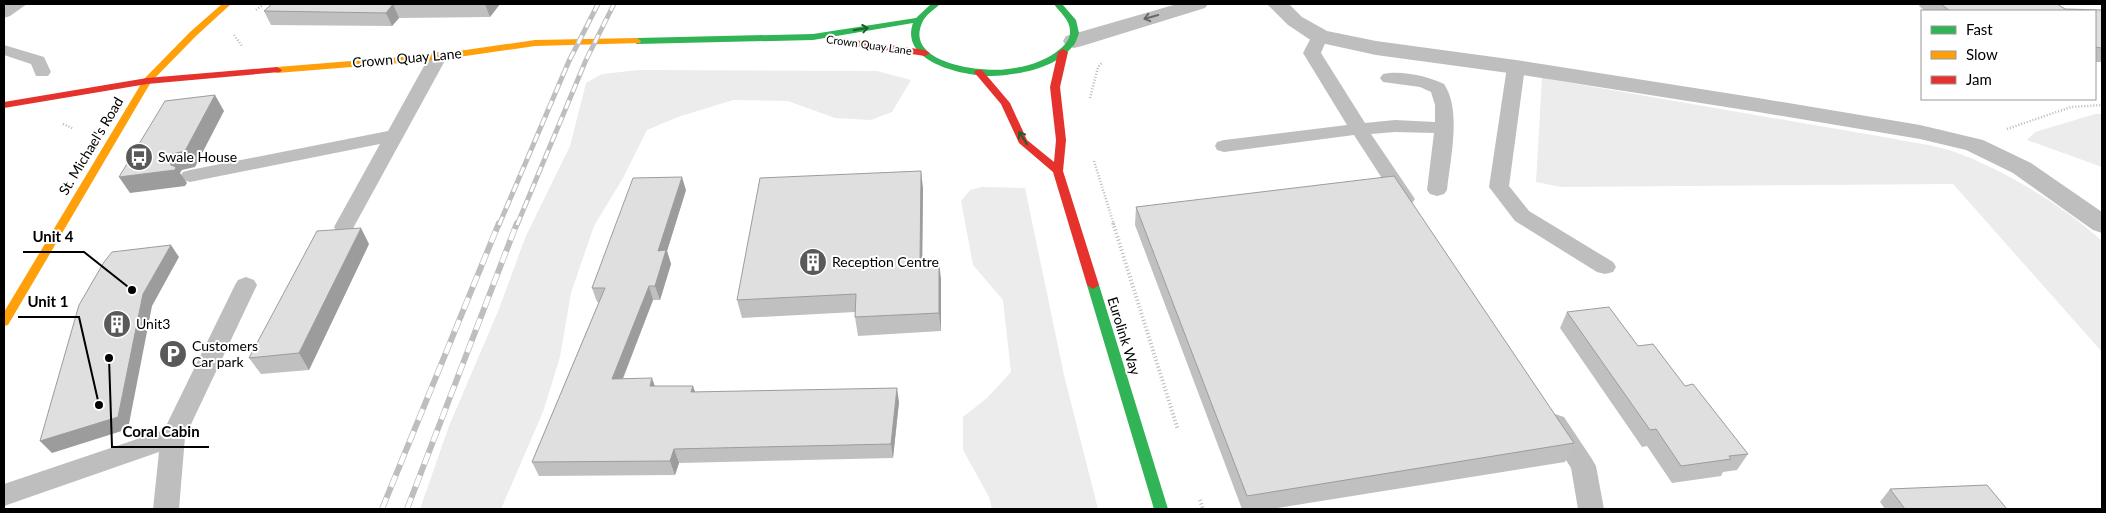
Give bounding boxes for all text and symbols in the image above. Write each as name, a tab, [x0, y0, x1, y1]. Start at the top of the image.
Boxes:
legend	[1921, 10, 2096, 100]
one-way arrow	[1143, 13, 1159, 23]
text: Fast	[1966, 20, 1993, 38]
one-way arrow	[853, 24, 869, 34]
street label: Crown Quay Lane	[825, 32, 913, 57]
street label: Crown Quay Lane	[351, 44, 462, 71]
text: Slow	[1966, 45, 1998, 63]
text: Jam	[1966, 70, 1992, 88]
street label: St. Michael's Road	[55, 94, 126, 198]
one-way arrow	[1018, 131, 1028, 145]
bus stop icon: Swale House	[124, 142, 154, 172]
place label: Swale House	[158, 148, 237, 165]
callout: Unit 4	[23, 222, 84, 252]
text: Unit 4	[32, 227, 74, 245]
building icon: Reception Centre	[798, 247, 828, 277]
place label: Reception Centre	[832, 253, 939, 270]
callout: Unit 1	[18, 287, 79, 317]
text: Unit 1	[27, 292, 69, 310]
street label: Eurolink Way	[1105, 295, 1145, 378]
building icon: Unit3	[102, 309, 132, 339]
place label: Unit3	[136, 315, 170, 332]
place label: Customers Car park	[192, 337, 258, 370]
parking icon: Customers Car park	[158, 339, 188, 369]
callout: Coral Cabin	[112, 417, 209, 447]
text: Coral Cabin	[122, 422, 200, 440]

